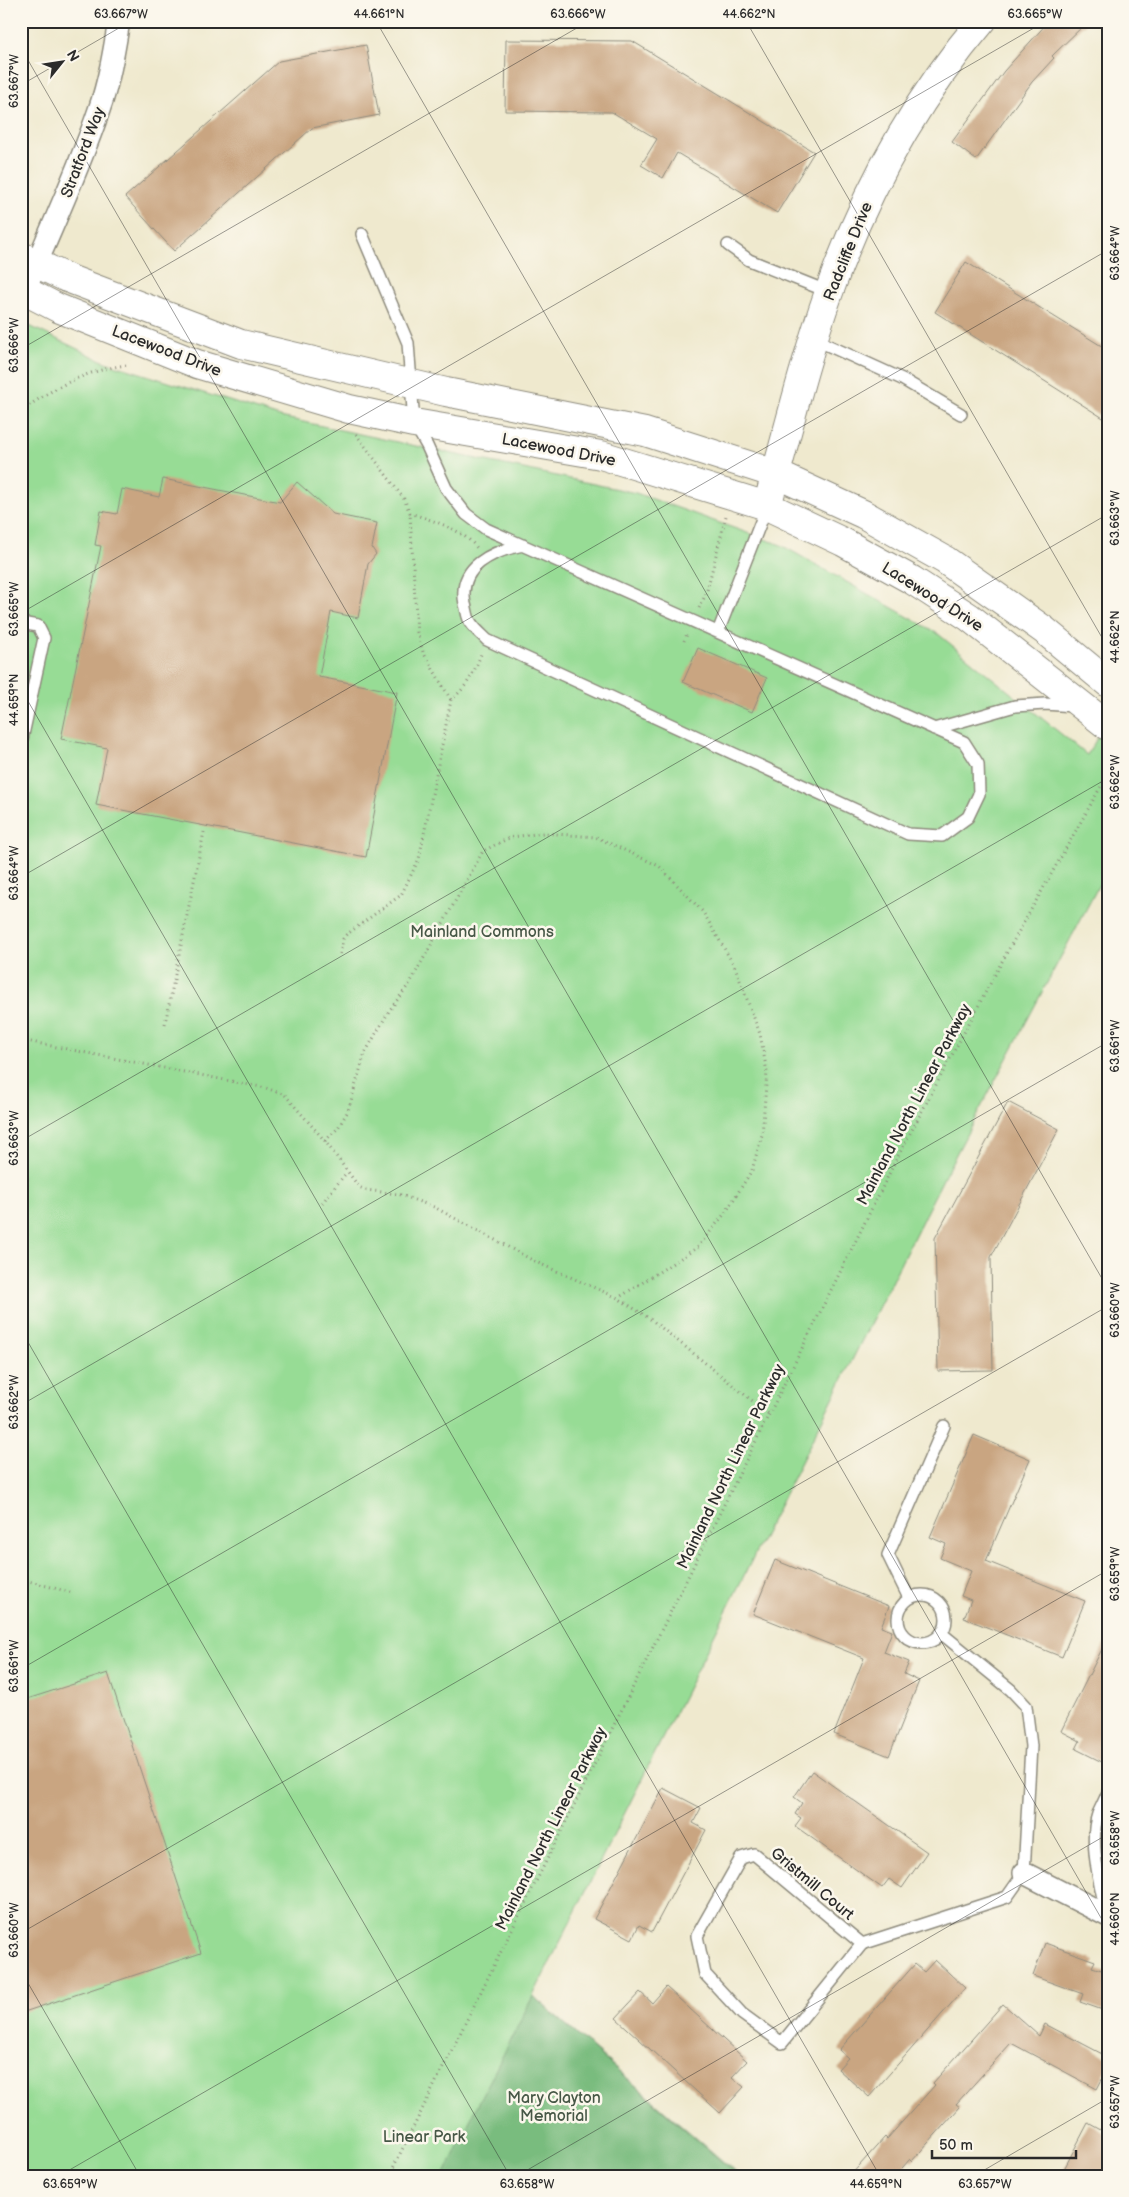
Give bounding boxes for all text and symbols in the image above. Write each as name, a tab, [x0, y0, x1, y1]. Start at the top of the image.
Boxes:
text: 63.667°W	[94, 7, 148, 22]
text: 44.661°N	[354, 7, 404, 22]
text: 63.666°W	[550, 7, 606, 22]
text: 44.662°N	[723, 7, 775, 22]
text: 63.665°W	[1008, 7, 1063, 22]
north arrow	[38, 38, 88, 88]
text: N	[63, 47, 83, 65]
text: 63.667°W	[7, 54, 22, 108]
street label: Stratford Way	[57, 104, 110, 201]
street label: Radcliffe Drive	[820, 199, 877, 304]
text: 63.664°W	[1108, 225, 1123, 281]
text: 63.666°W	[7, 317, 22, 373]
street label: Lacewood Drive	[109, 322, 224, 381]
street label: Lacewood Drive	[500, 430, 618, 471]
text: 63.663°W	[1108, 490, 1123, 546]
street label: Lacewood Drive	[878, 559, 987, 636]
text: 63.665°W	[7, 581, 22, 636]
text: 44.662°N	[1108, 611, 1123, 663]
text: 44.659°N	[7, 674, 22, 726]
text: 63.662°W	[1108, 755, 1123, 809]
text: 63.664°W	[7, 845, 22, 901]
park label: Mainland Commons	[410, 923, 554, 942]
street label: Mainland North Linear Parkway	[853, 1000, 976, 1209]
text: 63.661°W	[1108, 1020, 1123, 1072]
text: 63.663°W	[7, 1110, 22, 1166]
text: 63.660°W	[1108, 1282, 1123, 1338]
street label: Mainland North Linear Parkway	[673, 1361, 790, 1572]
text: 63.662°W	[7, 1375, 22, 1429]
text: 63.659°W	[1108, 1547, 1123, 1601]
text: 63.661°W	[7, 1640, 22, 1692]
street label: Mainland North Linear Parkway	[492, 1723, 611, 1933]
text: 63.658°W	[1108, 1811, 1123, 1865]
street label: Gristmill Court	[767, 1844, 858, 1925]
text: 44.660°N	[1108, 1892, 1123, 1946]
text: 63.660°W	[7, 1902, 22, 1958]
text: 63.657°W	[1108, 2075, 1123, 2129]
park label: Mary Clayton Memorial	[507, 2089, 601, 2126]
scale bar	[932, 2127, 1075, 2159]
park label: Linear Park	[383, 2128, 466, 2147]
text: 50 m	[939, 2136, 973, 2155]
text: 63.659°W	[43, 2177, 97, 2192]
text: 63.658°W	[500, 2177, 554, 2192]
text: 44.659°N	[850, 2177, 902, 2192]
text: 63.657°W	[958, 2177, 1012, 2192]

